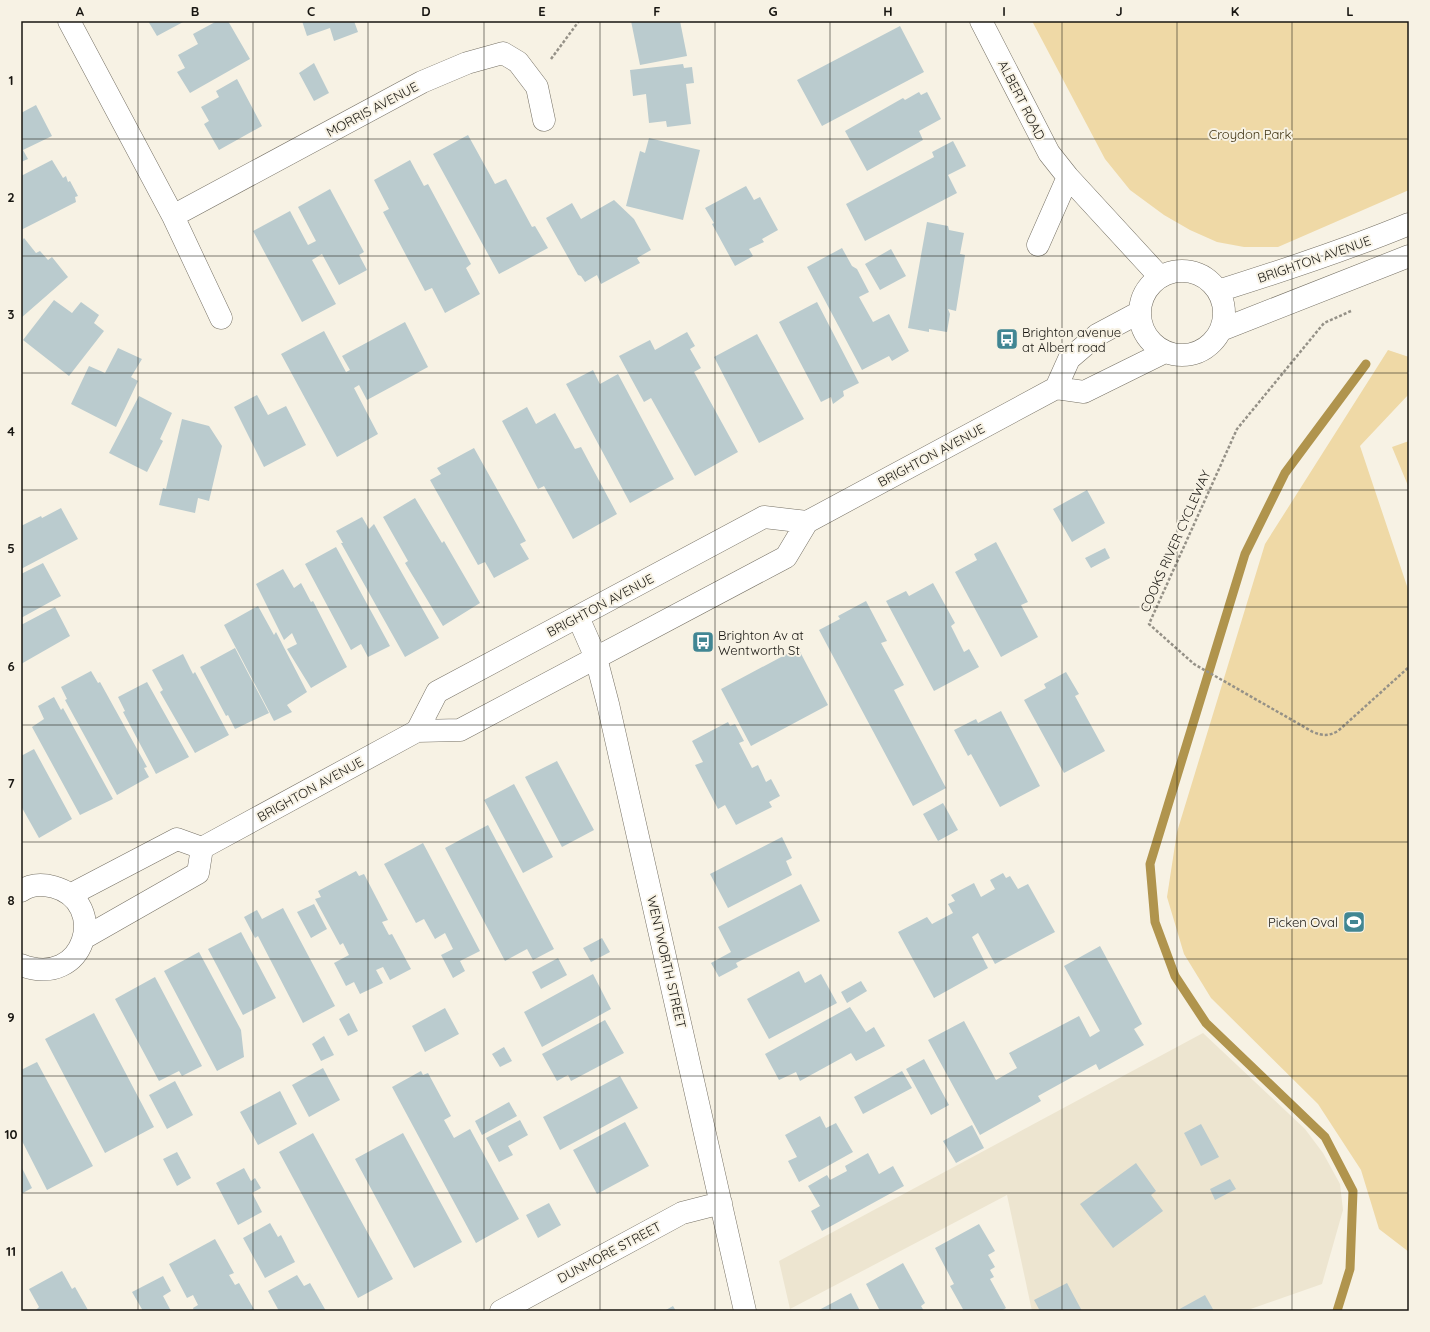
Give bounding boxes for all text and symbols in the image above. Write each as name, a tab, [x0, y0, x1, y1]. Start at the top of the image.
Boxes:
text: A	[76, 3, 85, 19]
text: B	[191, 3, 199, 19]
text: C	[307, 3, 315, 19]
text: D	[421, 3, 431, 19]
text: E	[538, 3, 546, 19]
text: F	[653, 3, 661, 19]
text: G	[768, 3, 778, 19]
text: H	[883, 3, 893, 19]
text: I	[1002, 3, 1006, 19]
text: J	[1115, 3, 1123, 19]
text: K	[1231, 3, 1240, 19]
text: L	[1346, 3, 1354, 19]
street label: ALBERT ROAD	[995, 57, 1049, 143]
text: 1	[8, 72, 14, 88]
street label: MORRIS AVENUE	[323, 78, 421, 140]
park label: Croydon Park	[1209, 126, 1291, 142]
text: 2	[7, 189, 15, 205]
street label: BRIGHTON AVENUE	[1255, 232, 1373, 286]
text: 3	[8, 306, 15, 322]
place label: Brighton avenue at Albert road	[1022, 324, 1121, 355]
bus stop icon: Brighton avenue at Albert road	[994, 326, 1020, 352]
street label: BRIGHTON AVENUE	[875, 420, 987, 490]
text: 4	[7, 423, 15, 439]
street label: COOKS RIVER CYCLEWAY	[1136, 467, 1214, 614]
text: 5	[7, 540, 15, 556]
street label: BRIGHTON AVENUE	[544, 570, 656, 640]
place label: Brighton Av at Wentworth St	[718, 627, 804, 658]
bus stop icon: Brighton Av at Wentworth St	[690, 629, 716, 655]
text: 6	[7, 658, 15, 674]
street label: BRIGHTON AVENUE	[254, 753, 366, 825]
text: 7	[7, 775, 15, 791]
text: 8	[7, 892, 15, 908]
street label: WENTWORTH STREET	[644, 894, 690, 1030]
sports icon: Picken Oval	[1341, 909, 1367, 935]
place label: Picken Oval	[1268, 914, 1338, 930]
text: 9	[7, 1009, 15, 1025]
text: 10	[4, 1126, 18, 1142]
street label: DUNMORE STREET	[555, 1218, 664, 1286]
text: 11	[6, 1243, 16, 1259]

